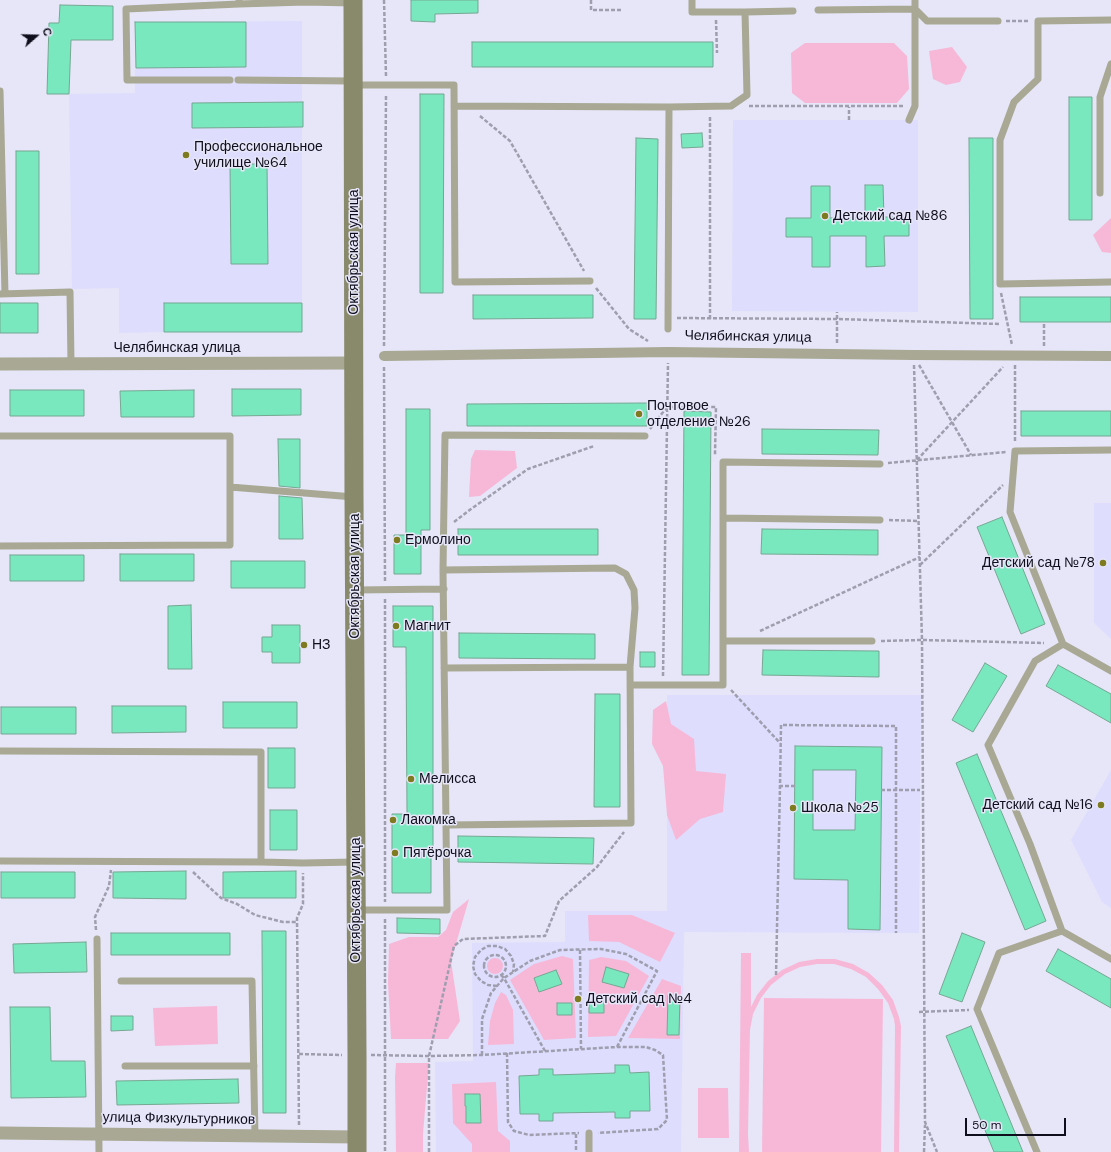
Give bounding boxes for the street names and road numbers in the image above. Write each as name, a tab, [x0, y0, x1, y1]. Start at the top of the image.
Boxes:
street label: Октябрьская улица	[346, 189, 362, 315]
street label: Челябинская улица	[684, 327, 812, 347]
street label: Челябинская улица	[114, 340, 240, 356]
street label: Октябрьская улица	[347, 513, 363, 639]
street label: Октябрьская улица	[348, 837, 364, 963]
street label: улица Физкультурников	[103, 1109, 255, 1129]

